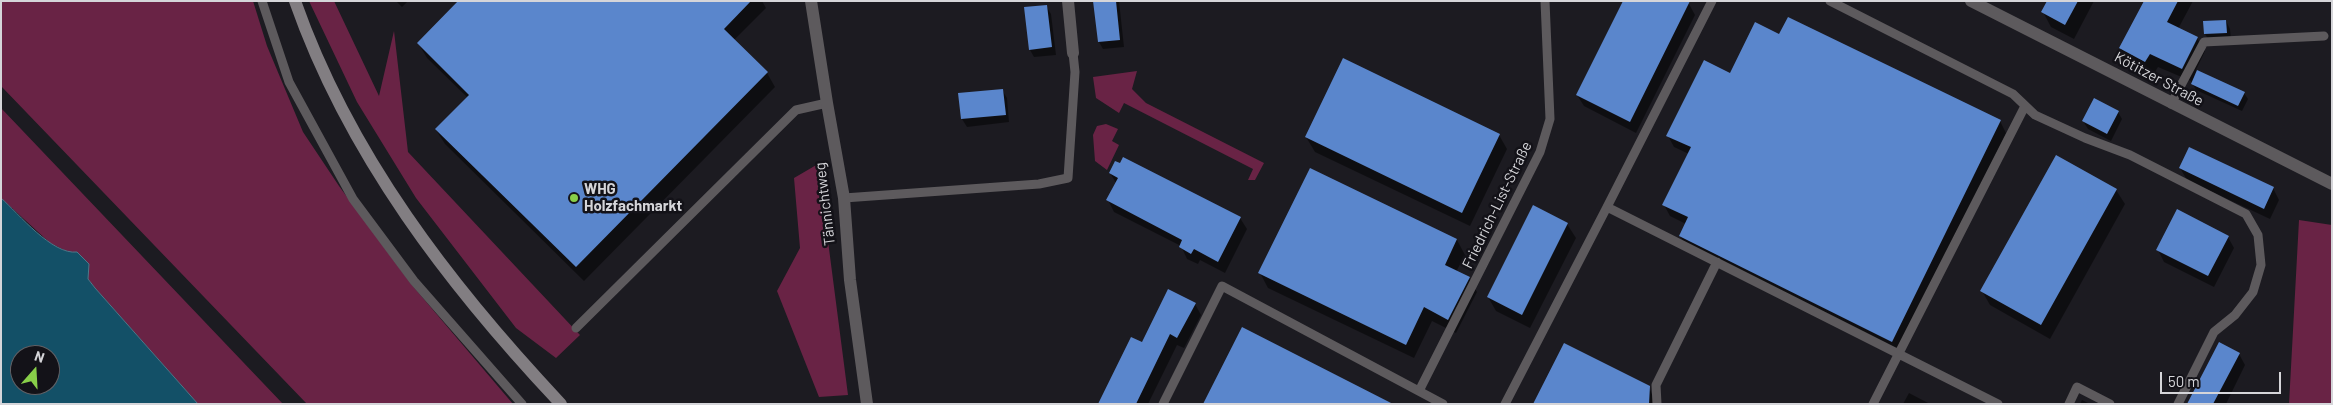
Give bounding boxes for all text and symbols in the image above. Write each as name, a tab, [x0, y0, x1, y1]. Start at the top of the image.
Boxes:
street label: Kötitzer Straße	[2111, 48, 2207, 110]
street label: Friedrich-List-Straße	[1458, 139, 1536, 271]
street label: Tännichtweg	[811, 161, 839, 247]
place label: WHG Holzfachmarkt	[584, 180, 682, 215]
marker: WHG Holzfachmarkt	[568, 192, 580, 204]
north arrow	[10, 345, 60, 395]
text: N	[33, 347, 47, 366]
scale bar	[2163, 362, 2284, 394]
text: 50 m	[2168, 372, 2200, 390]

